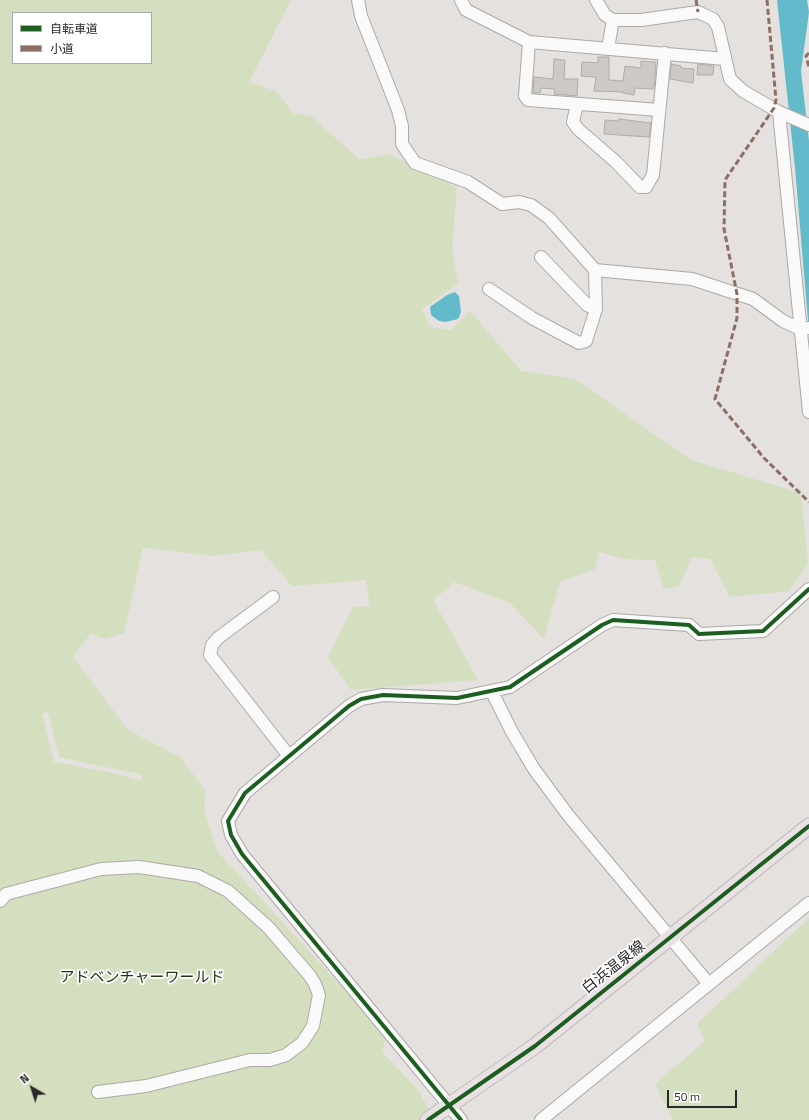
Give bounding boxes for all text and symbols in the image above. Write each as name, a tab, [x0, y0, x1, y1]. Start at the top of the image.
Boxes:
legend	[12, 12, 152, 64]
text: 自転車道	[50, 19, 98, 38]
text: 小道	[50, 39, 74, 58]
street label: 白浜温泉線	[579, 938, 649, 998]
park label: アドベンチャーワールド	[60, 969, 224, 987]
north arrow	[12, 1068, 52, 1108]
text: N	[16, 1070, 32, 1087]
scale bar	[669, 1082, 739, 1108]
text: 50 m	[674, 1087, 700, 1106]

